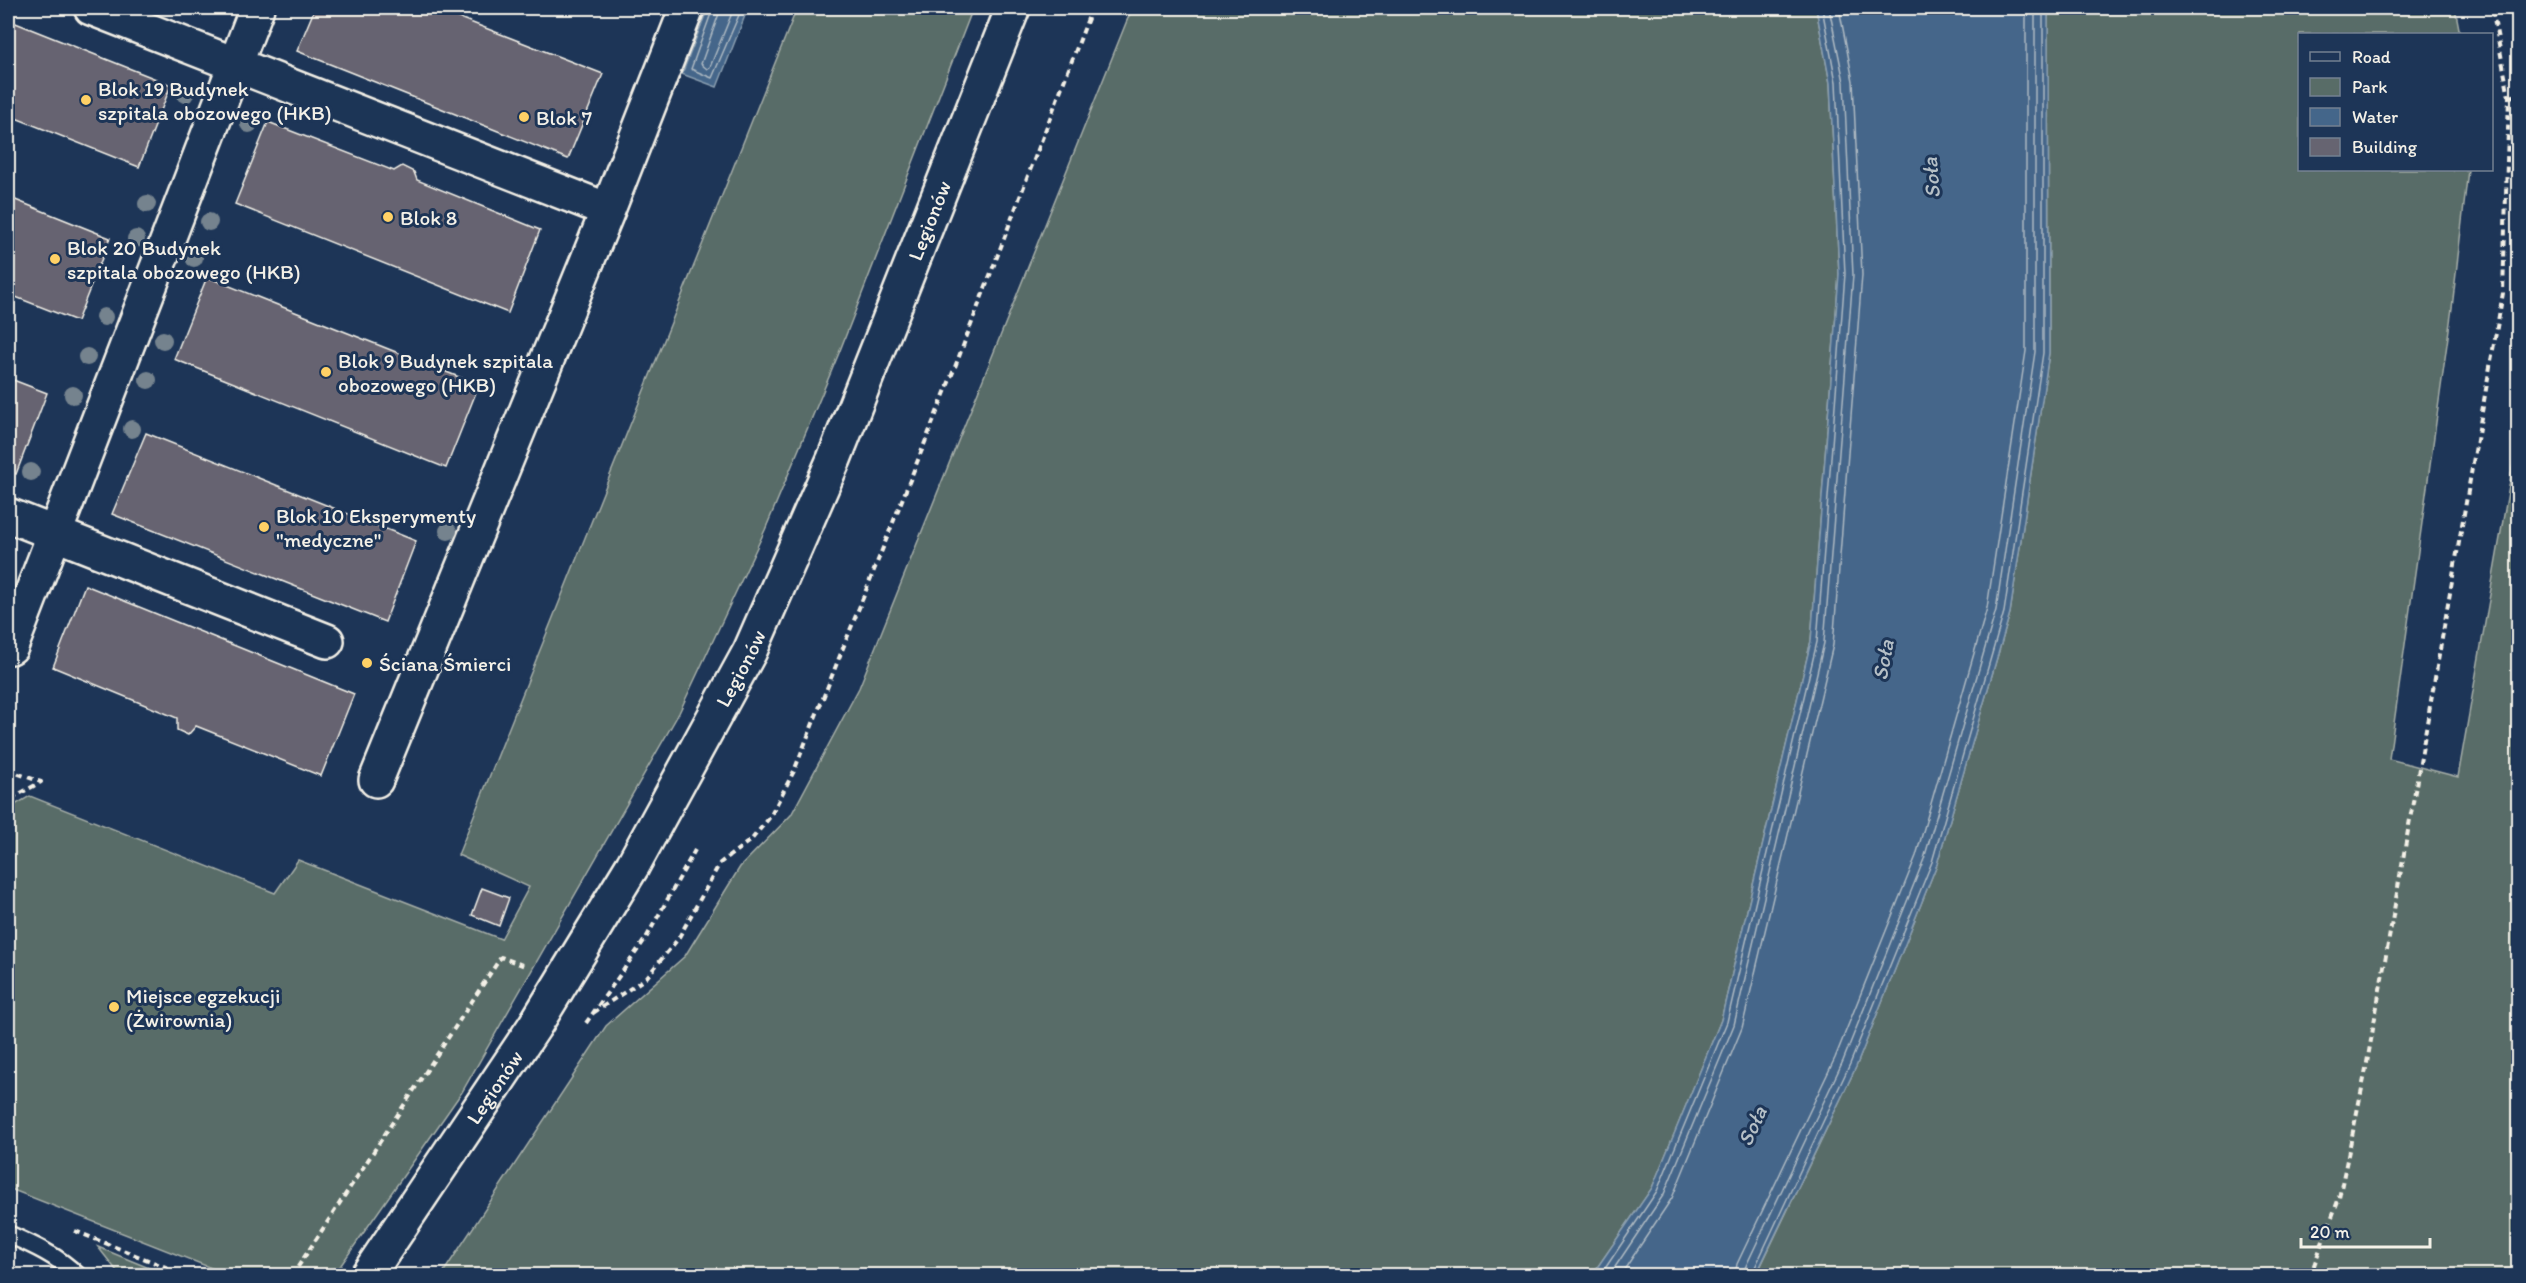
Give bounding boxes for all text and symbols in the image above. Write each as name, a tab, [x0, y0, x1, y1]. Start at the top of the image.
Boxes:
legend	[2298, 33, 2493, 171]
text: Road	[2352, 46, 2391, 68]
place label: Blok 19 Budynek szpitala obozowego (HKB)	[98, 76, 332, 125]
text: Park	[2352, 76, 2387, 98]
marker: Blok 19 Budynek szpitala obozowego (HKB)	[79, 93, 93, 107]
place label: Blok 7	[536, 105, 592, 130]
text: Water	[2352, 106, 2398, 128]
marker: Blok 7	[517, 110, 531, 124]
text: Building	[2352, 136, 2418, 158]
water label: Soła	[1916, 155, 1946, 199]
street label: Legionów	[902, 177, 956, 264]
place label: Blok 8	[400, 205, 457, 230]
marker: Blok 8	[381, 210, 395, 224]
place label: Blok 20 Budynek szpitala obozowego (HKB)	[67, 235, 301, 284]
marker: Blok 20 Budynek szpitala obozowego (HKB)	[48, 252, 62, 266]
place label: Blok 9 Budynek szpitala obozowego (HKB)	[338, 348, 553, 397]
marker: Blok 9 Budynek szpitala obozowego (HKB)	[319, 365, 333, 379]
place label: Blok 10 Eksperymenty "medyczne"	[276, 503, 476, 552]
marker: Blok 10 Eksperymenty "medyczne"	[257, 520, 271, 534]
street label: Legionów	[710, 626, 770, 711]
water label: Soła	[1866, 636, 1900, 682]
place label: Ściana Śmierci	[379, 651, 511, 676]
marker: Ściana Śmierci	[360, 656, 374, 670]
place label: Miejsce egzekucji (Żwirownia)	[126, 983, 280, 1032]
marker: Miejsce egzekucji (Żwirownia)	[107, 1000, 121, 1014]
street label: Legionów	[460, 1045, 528, 1128]
water label: Soła	[1731, 1101, 1773, 1150]
scale bar	[2301, 1211, 2430, 1249]
text: 20 m	[2310, 1221, 2350, 1243]

